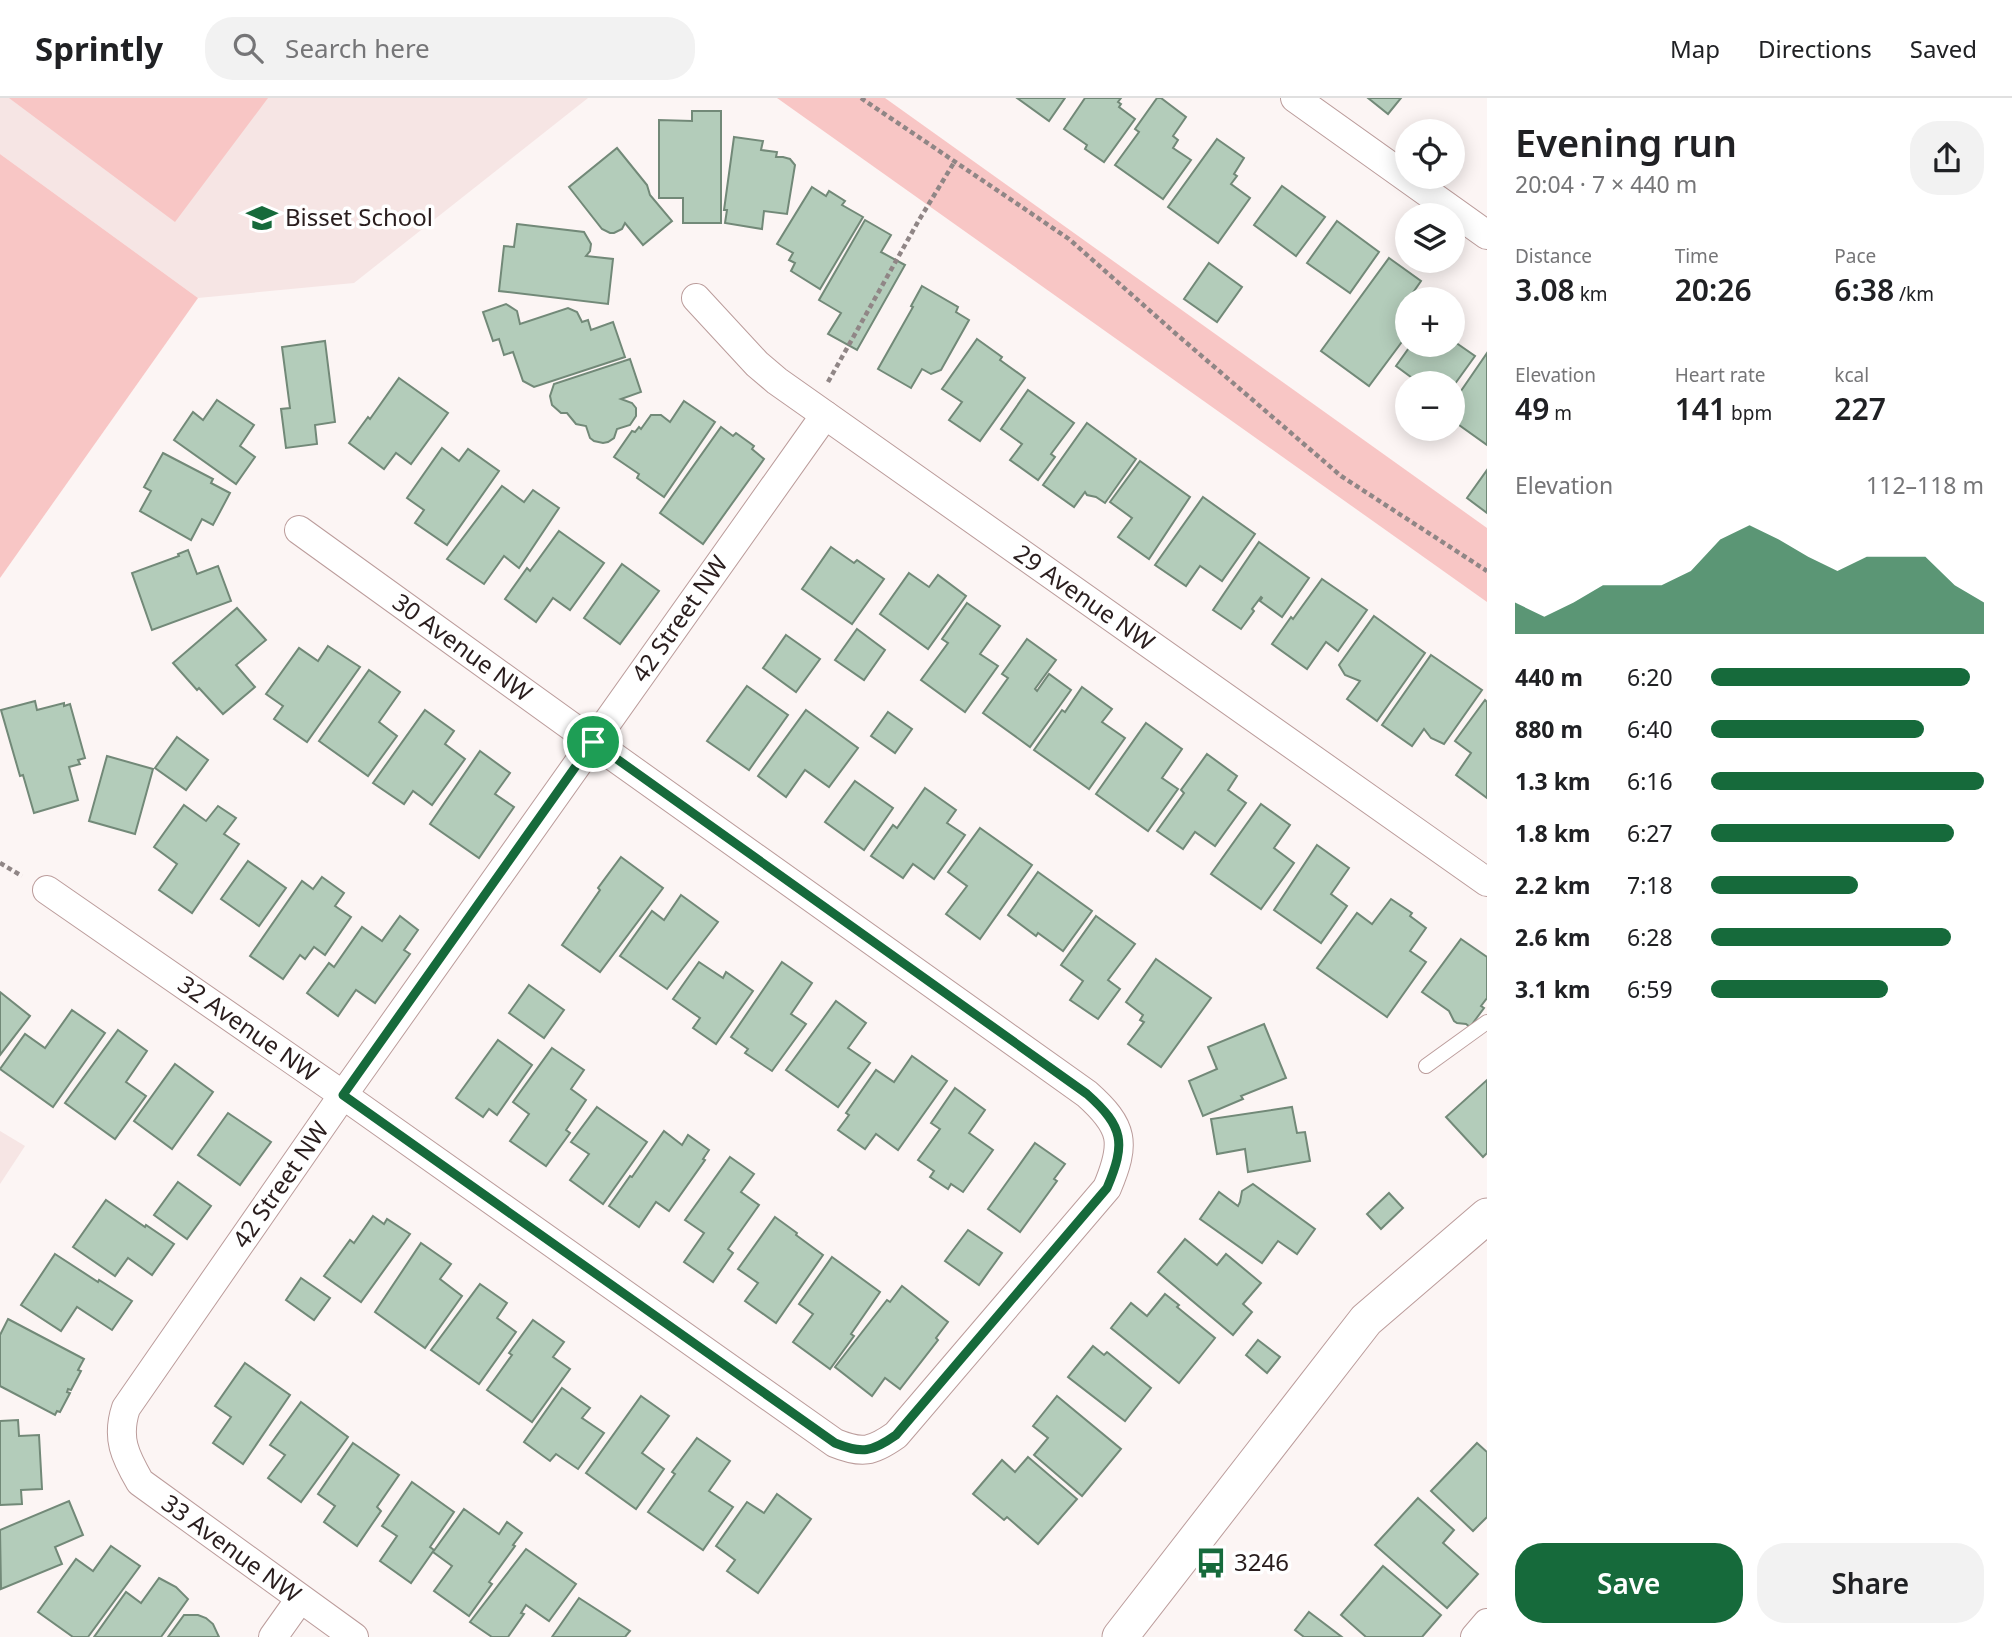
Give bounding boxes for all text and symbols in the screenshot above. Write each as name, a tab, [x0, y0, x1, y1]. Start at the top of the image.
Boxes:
search box	[205, 17, 695, 80]
text: Sprintly	[35, 26, 163, 71]
icon: search	[229, 29, 267, 67]
text: Search here	[285, 30, 430, 66]
text: Map	[1670, 32, 1720, 65]
text: Directions	[1758, 32, 1872, 65]
text: Saved	[1910, 32, 1977, 65]
text: Evening run	[1515, 116, 1737, 168]
map controls	[1395, 119, 1465, 441]
button: locate	[1395, 119, 1465, 189]
button: share	[1910, 121, 1984, 195]
text: 20:04 · 7 × 440 m	[1515, 168, 1697, 200]
place label: Bisset School	[285, 200, 433, 233]
school or university icon: Bisset School	[245, 201, 279, 235]
button: layers	[1395, 203, 1465, 273]
text: Distance	[1515, 243, 1592, 269]
text: Time	[1675, 243, 1719, 269]
text: Pace	[1834, 243, 1876, 269]
text: 3.08	[1515, 269, 1575, 310]
text: 20:26	[1675, 269, 1752, 310]
text: 6:38	[1834, 269, 1894, 310]
text: km	[1575, 281, 1608, 307]
text: /km	[1894, 281, 1934, 307]
button: +	[1395, 287, 1465, 357]
text: Elevation	[1515, 362, 1596, 388]
text: Heart rate	[1675, 362, 1765, 388]
text: kcal	[1834, 362, 1869, 388]
button: −	[1395, 371, 1465, 441]
text: 49	[1515, 388, 1549, 429]
text: 141	[1675, 388, 1726, 429]
text: 227	[1834, 388, 1886, 429]
text: m	[1549, 400, 1572, 426]
text: bpm	[1726, 400, 1772, 426]
text: Elevation	[1515, 469, 1613, 501]
text: 112–118 m	[1866, 469, 1984, 501]
street label: 29 Avenue NW	[1008, 536, 1162, 658]
street label: 42 Street NW	[623, 548, 735, 688]
street label: 30 Avenue NW	[387, 585, 540, 709]
text: 440 m	[1515, 661, 1583, 693]
text: 6:20	[1627, 661, 1673, 693]
pin	[563, 712, 623, 772]
text: 880 m	[1515, 713, 1583, 745]
text: 6:40	[1627, 713, 1673, 745]
icon: arrive	[574, 723, 612, 761]
text: 1.3 km	[1515, 765, 1590, 797]
text: 6:16	[1627, 765, 1673, 797]
text: 1.8 km	[1515, 817, 1590, 849]
text: 6:27	[1627, 817, 1673, 849]
text: 2.2 km	[1515, 869, 1590, 901]
text: 7:18	[1627, 869, 1673, 901]
text: 2.6 km	[1515, 921, 1590, 953]
text: 6:28	[1627, 921, 1673, 953]
street label: 32 Avenue NW	[172, 967, 326, 1089]
text: 3.1 km	[1515, 973, 1590, 1005]
text: 6:59	[1627, 973, 1673, 1005]
street label: 42 Street NW	[224, 1114, 336, 1254]
street label: 33 Avenue NW	[156, 1486, 309, 1610]
button: Save	[1515, 1543, 1743, 1623]
button: Share	[1757, 1543, 1984, 1623]
place label: 3246	[1234, 1545, 1289, 1578]
bus stop icon: 3246	[1194, 1546, 1228, 1580]

